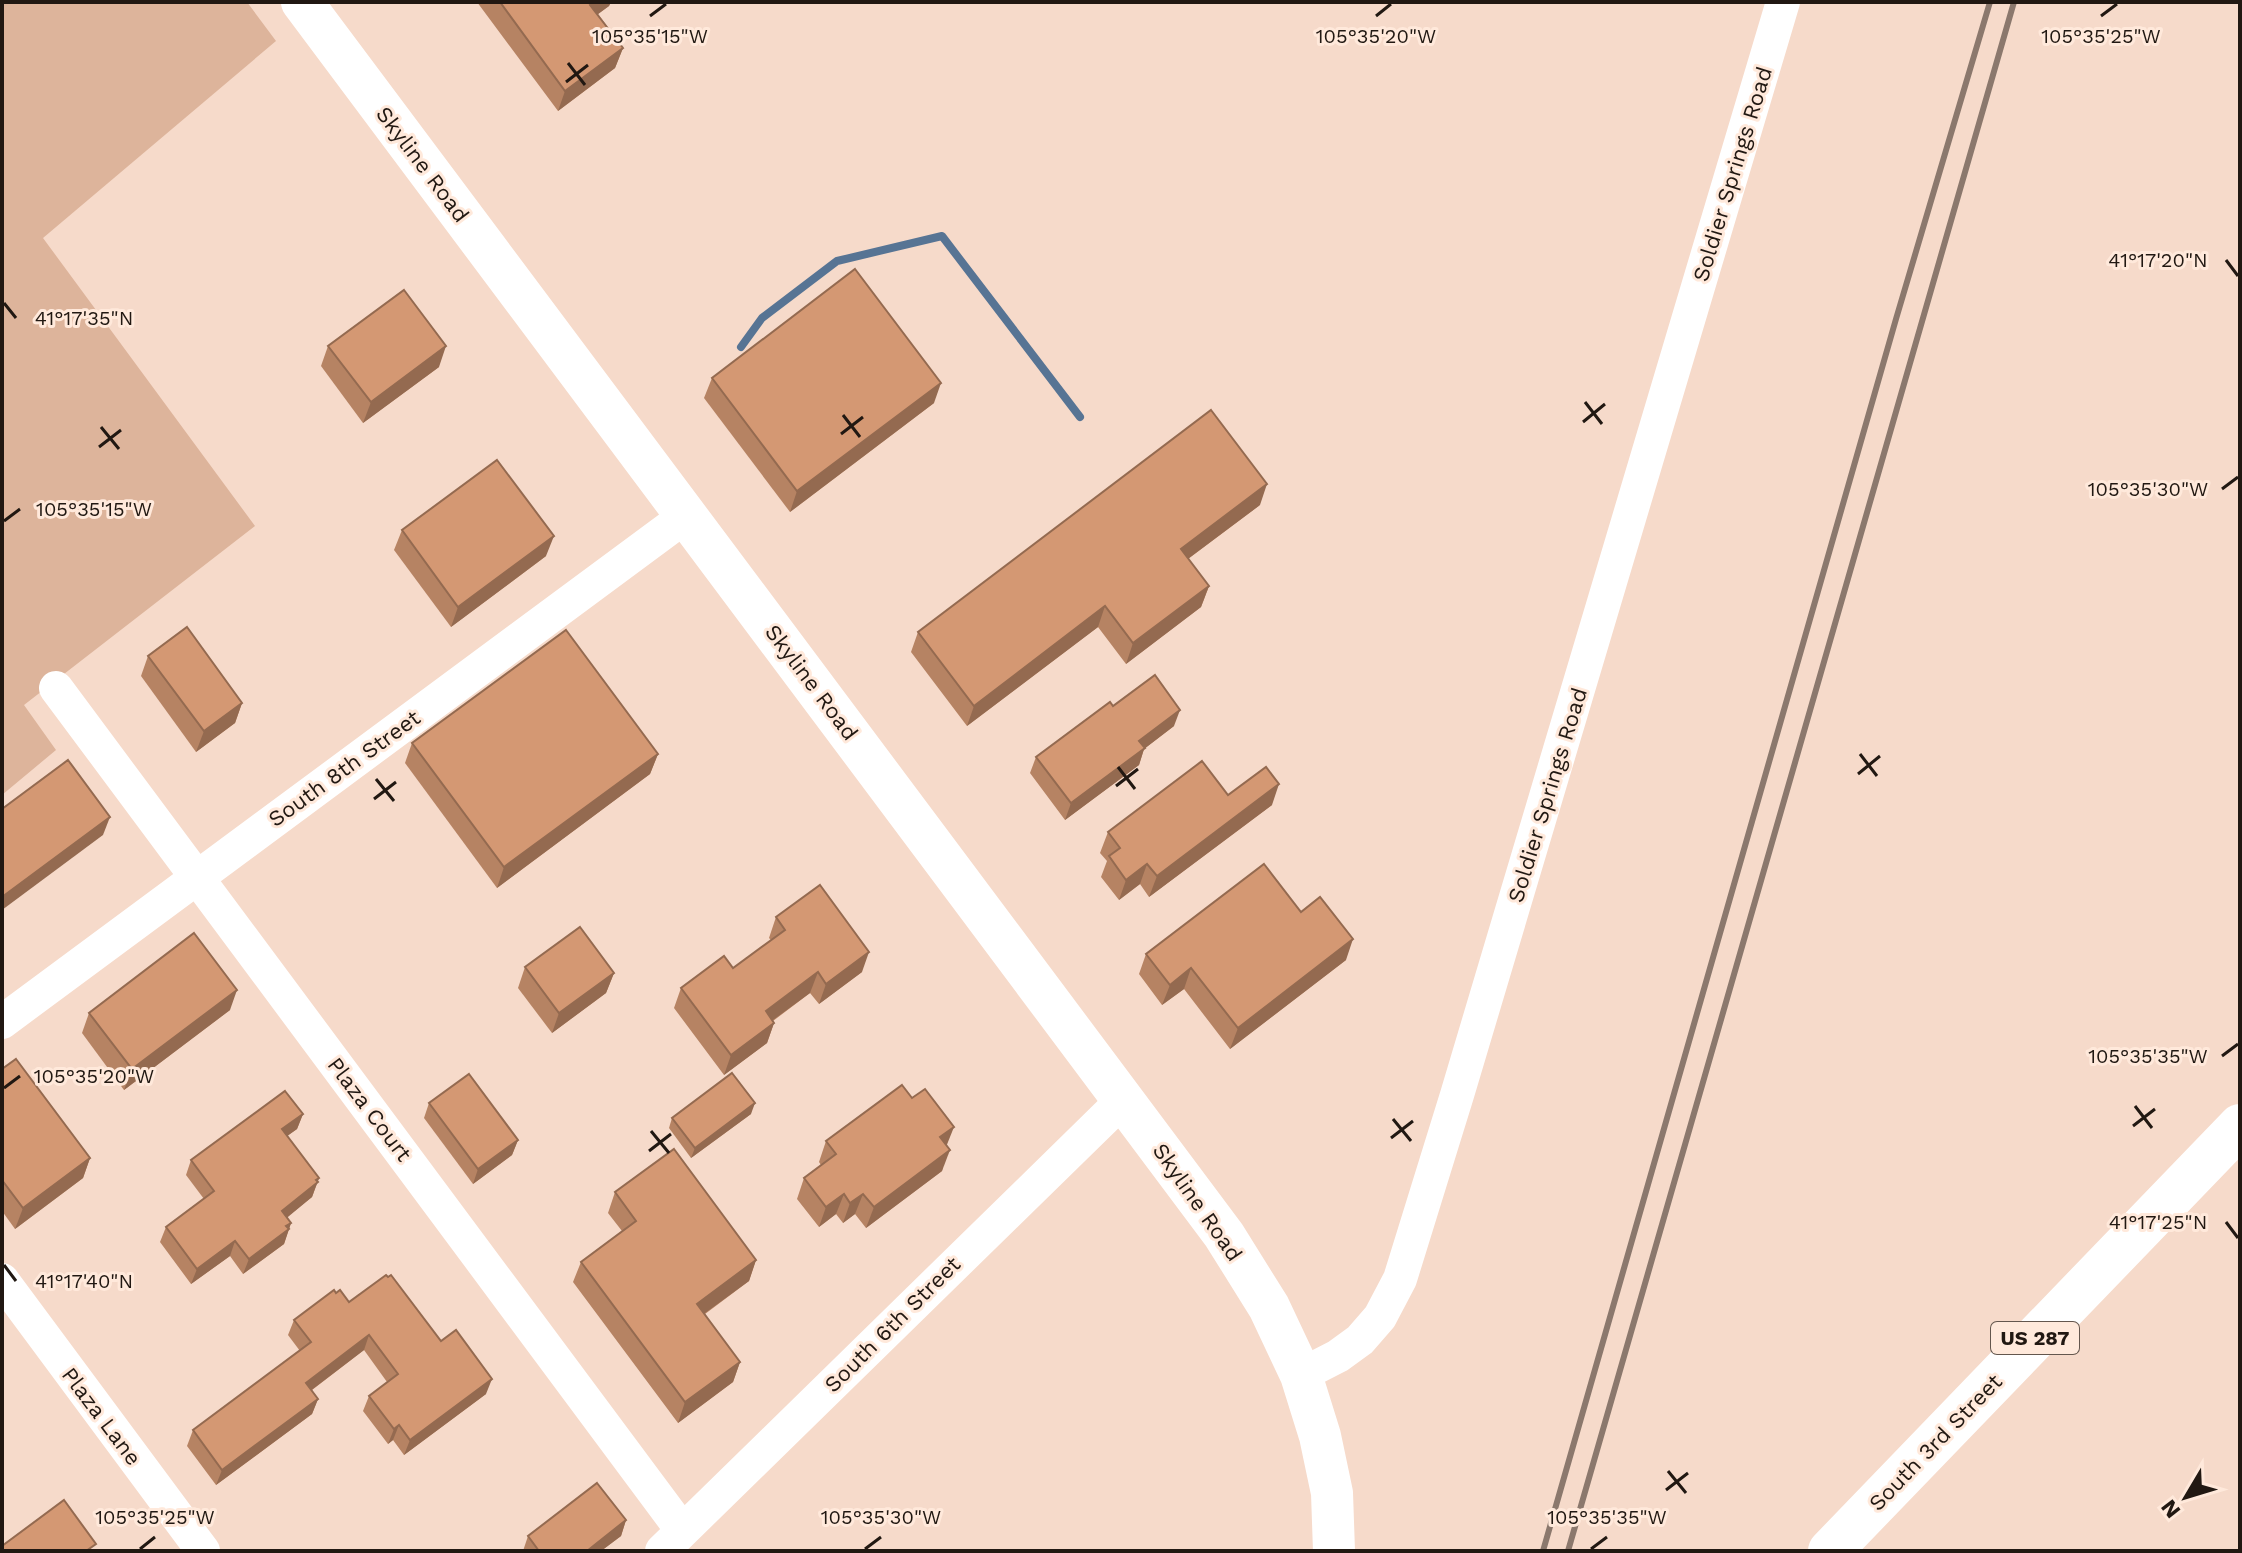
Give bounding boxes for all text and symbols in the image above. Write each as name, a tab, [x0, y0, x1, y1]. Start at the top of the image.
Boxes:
text: 105°35'15"W	[592, 24, 708, 48]
text: 105°35'20"W	[1316, 24, 1436, 48]
text: 105°35'25"W	[2041, 24, 2161, 48]
street label: Soldier Springs Road	[1688, 64, 1777, 284]
street label: Skyline Road	[371, 102, 474, 227]
text: 41°17'20"N	[2108, 248, 2208, 272]
text: 41°17'35"N	[35, 306, 133, 330]
text: 105°35'30"W	[2088, 477, 2208, 501]
text: 105°35'15"W	[36, 497, 152, 521]
street label: Skyline Road	[760, 620, 863, 745]
street label: Soldier Springs Road	[1503, 685, 1592, 905]
street label: South 8th Street	[264, 705, 425, 832]
text: 105°35'35"W	[2088, 1044, 2208, 1068]
street label: Plaza Court	[323, 1053, 417, 1166]
text: 105°35'20"W	[34, 1064, 154, 1088]
street label: Skyline Road	[1148, 1139, 1247, 1266]
text: 41°17'25"N	[2109, 1210, 2207, 1234]
street label: South 6th Street	[819, 1251, 965, 1397]
text: 41°17'40"N	[35, 1269, 133, 1293]
road number: US 287	[1991, 1322, 2079, 1354]
street label: Plaza Lane	[57, 1363, 146, 1470]
street label: South 3rd Street	[1864, 1369, 2007, 1516]
north arrow	[2146, 1457, 2226, 1537]
text: N	[2156, 1495, 2186, 1523]
text: 105°35'25"W	[95, 1505, 215, 1529]
text: 105°35'30"W	[821, 1505, 941, 1529]
text: 105°35'35"W	[1547, 1505, 1667, 1529]

